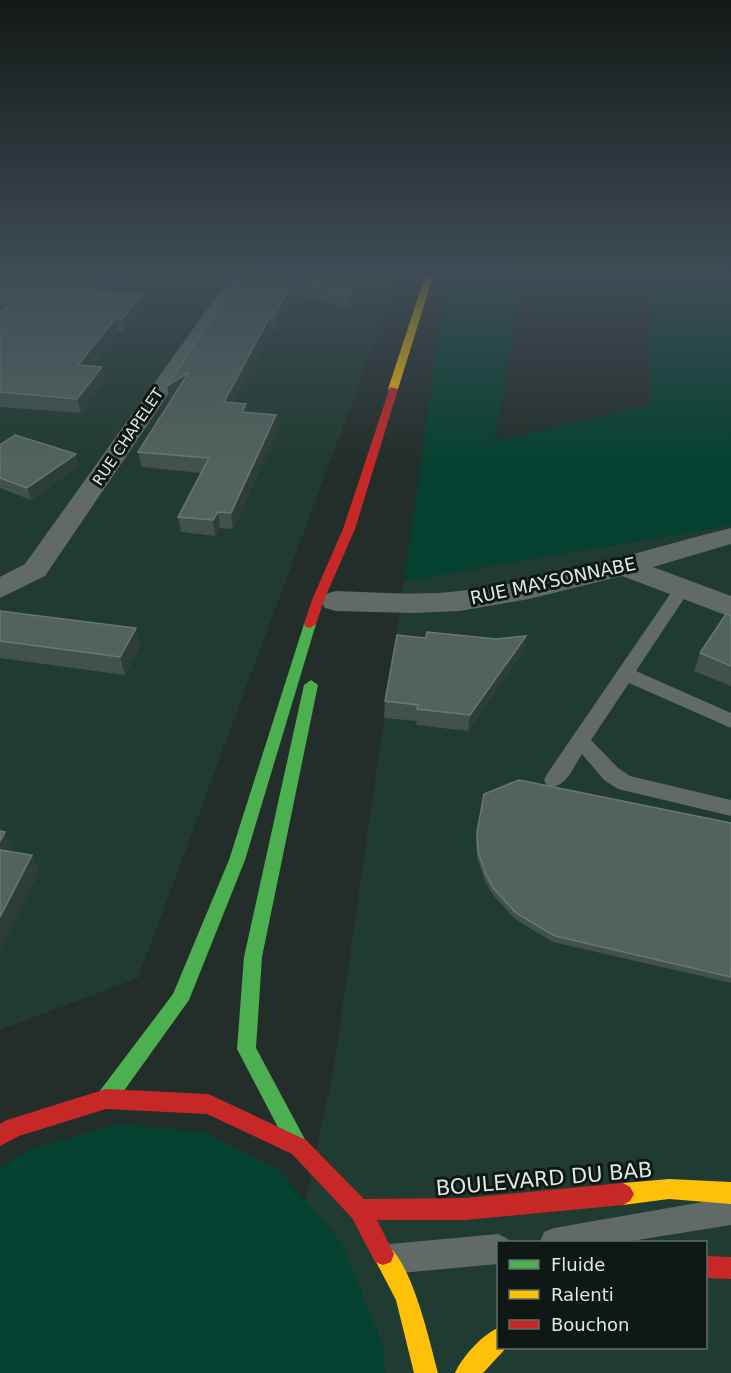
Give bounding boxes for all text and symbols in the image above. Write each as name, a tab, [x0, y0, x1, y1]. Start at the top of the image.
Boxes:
street label: RUE CHAPELET	[89, 384, 168, 489]
street label: RUE MAYSONNABE	[468, 553, 638, 608]
street label: BOULEVARD DU BAB	[435, 1158, 653, 1200]
legend	[497, 1241, 707, 1349]
text: Fluide	[551, 1254, 605, 1275]
text: Ralenti	[551, 1284, 614, 1305]
text: Bouchon	[551, 1314, 630, 1335]

